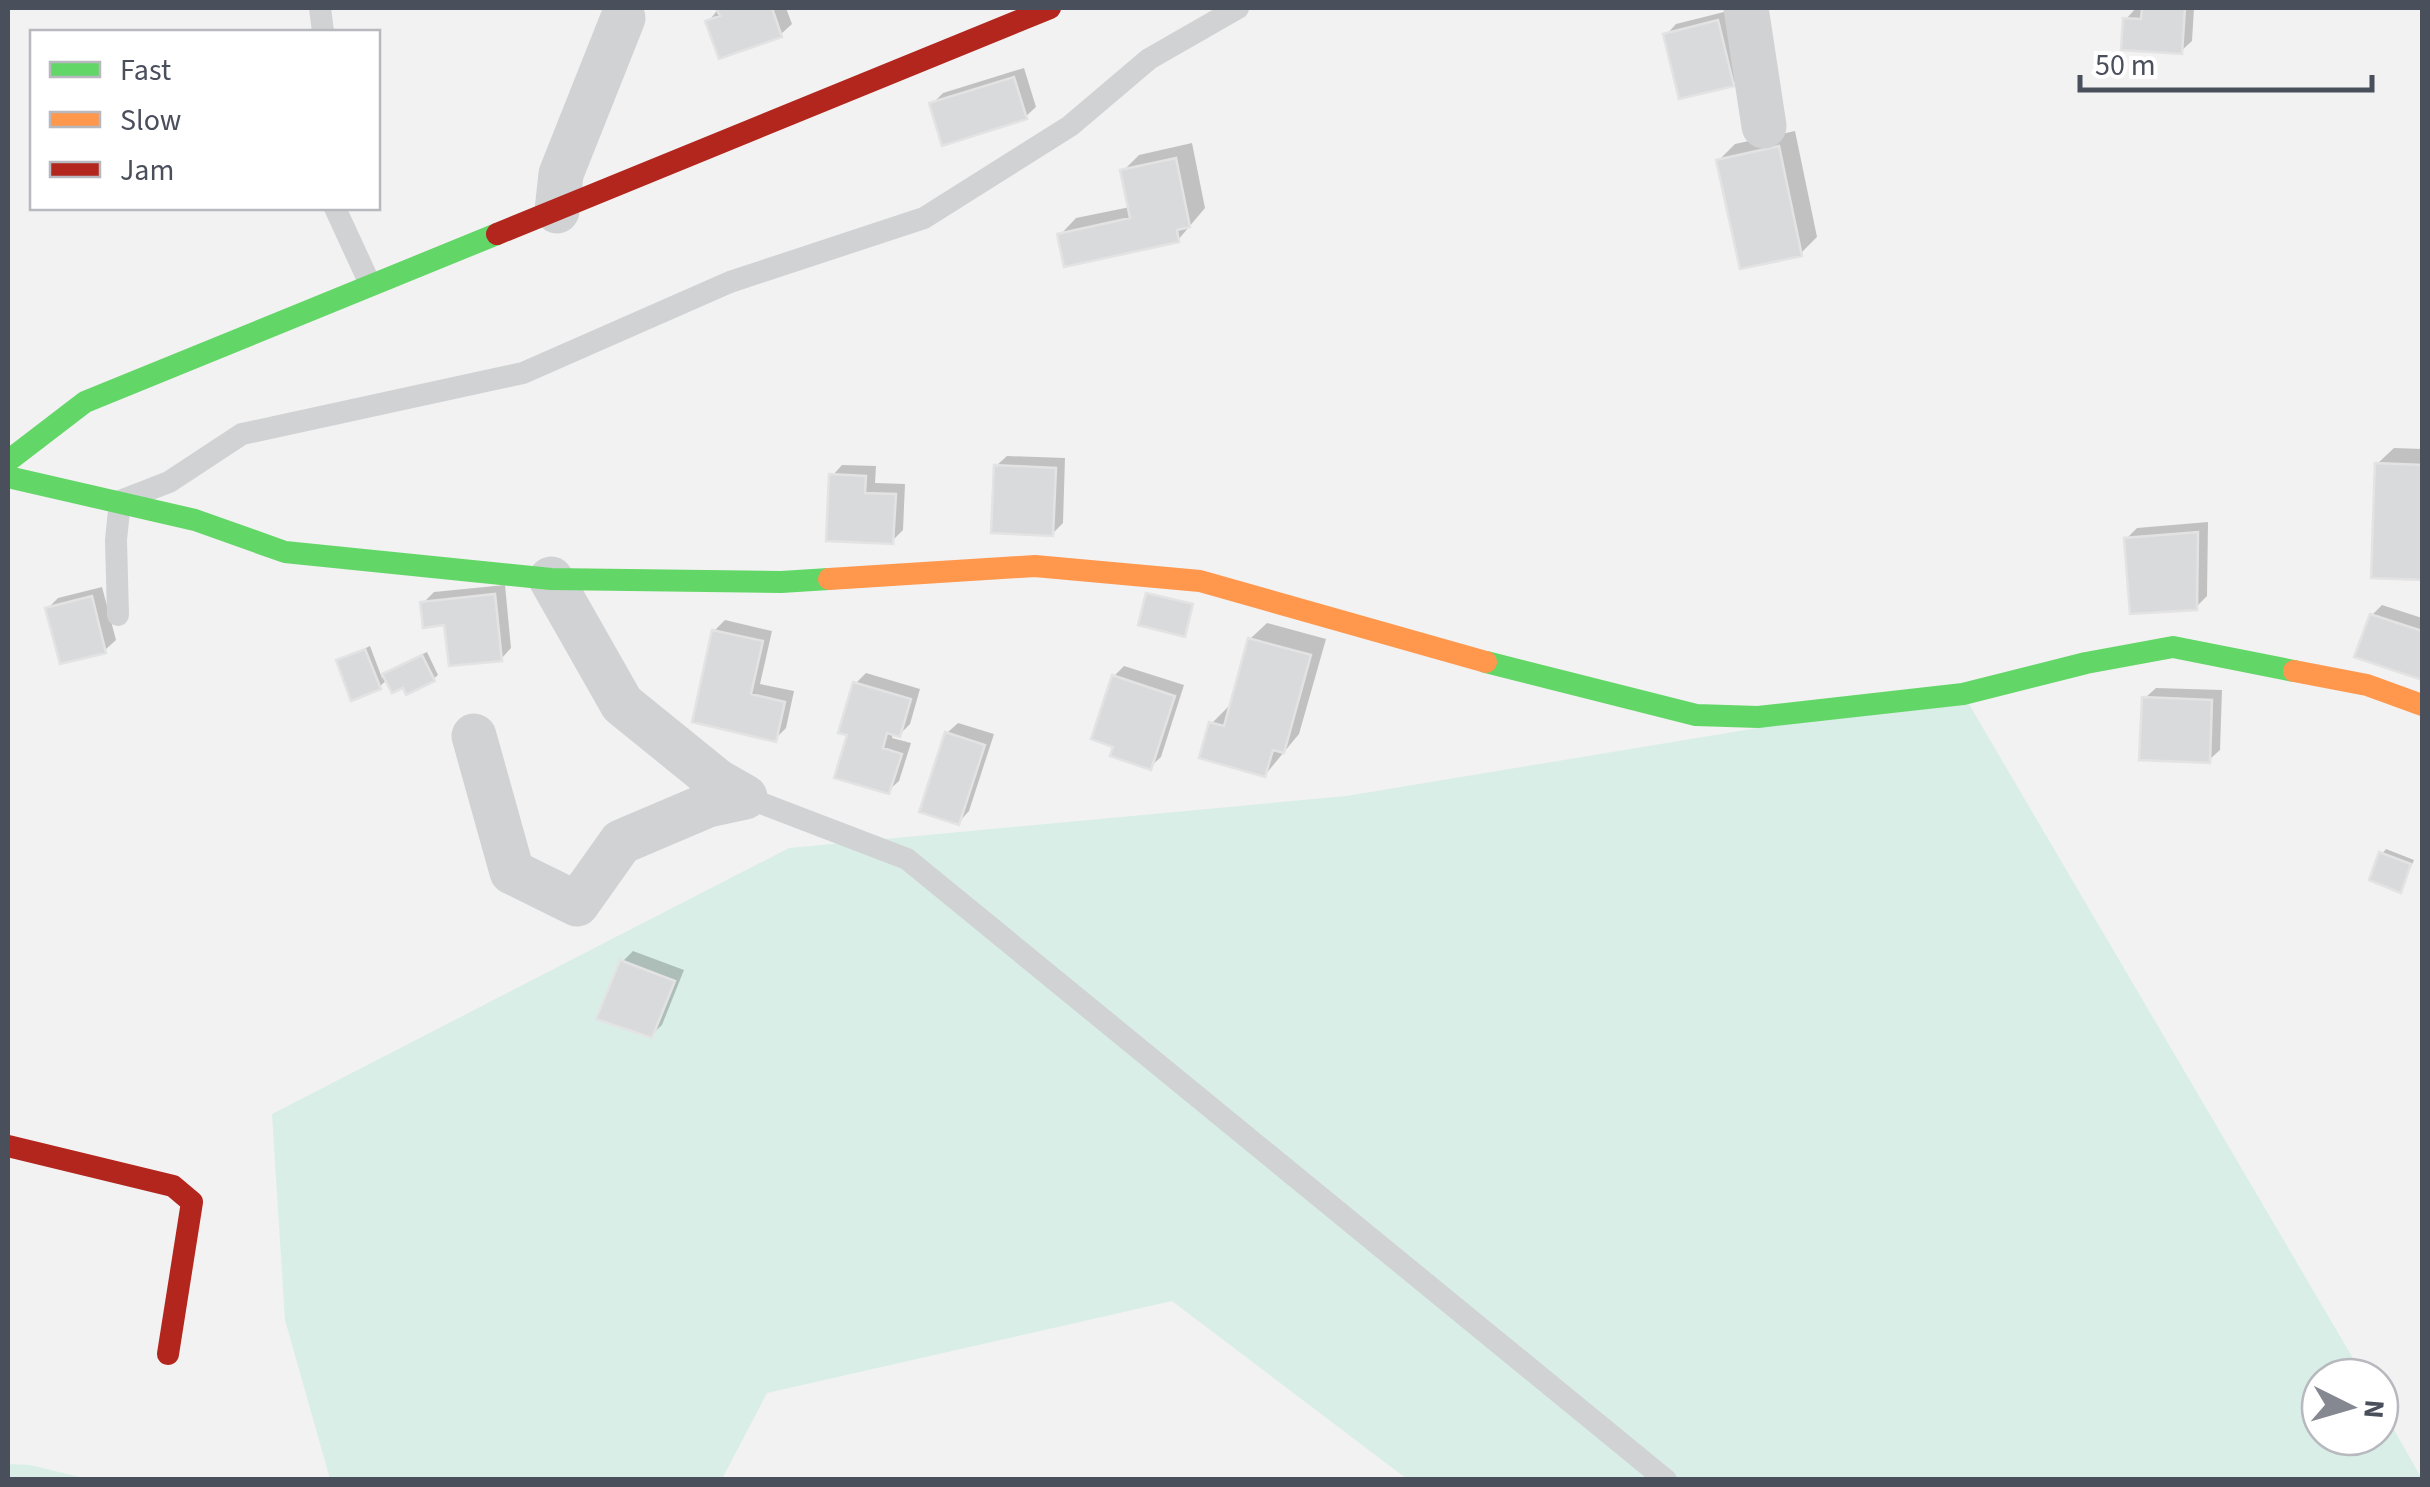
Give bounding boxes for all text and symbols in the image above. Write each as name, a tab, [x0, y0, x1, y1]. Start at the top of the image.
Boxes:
legend	[30, 30, 380, 210]
scale bar	[2080, 30, 2372, 92]
text: 50 m	[2095, 44, 2156, 87]
text: Fast	[120, 49, 171, 92]
text: Slow	[120, 99, 181, 142]
text: Jam	[120, 149, 174, 192]
north arrow	[2300, 1357, 2400, 1457]
text: N	[2353, 1398, 2395, 1420]

